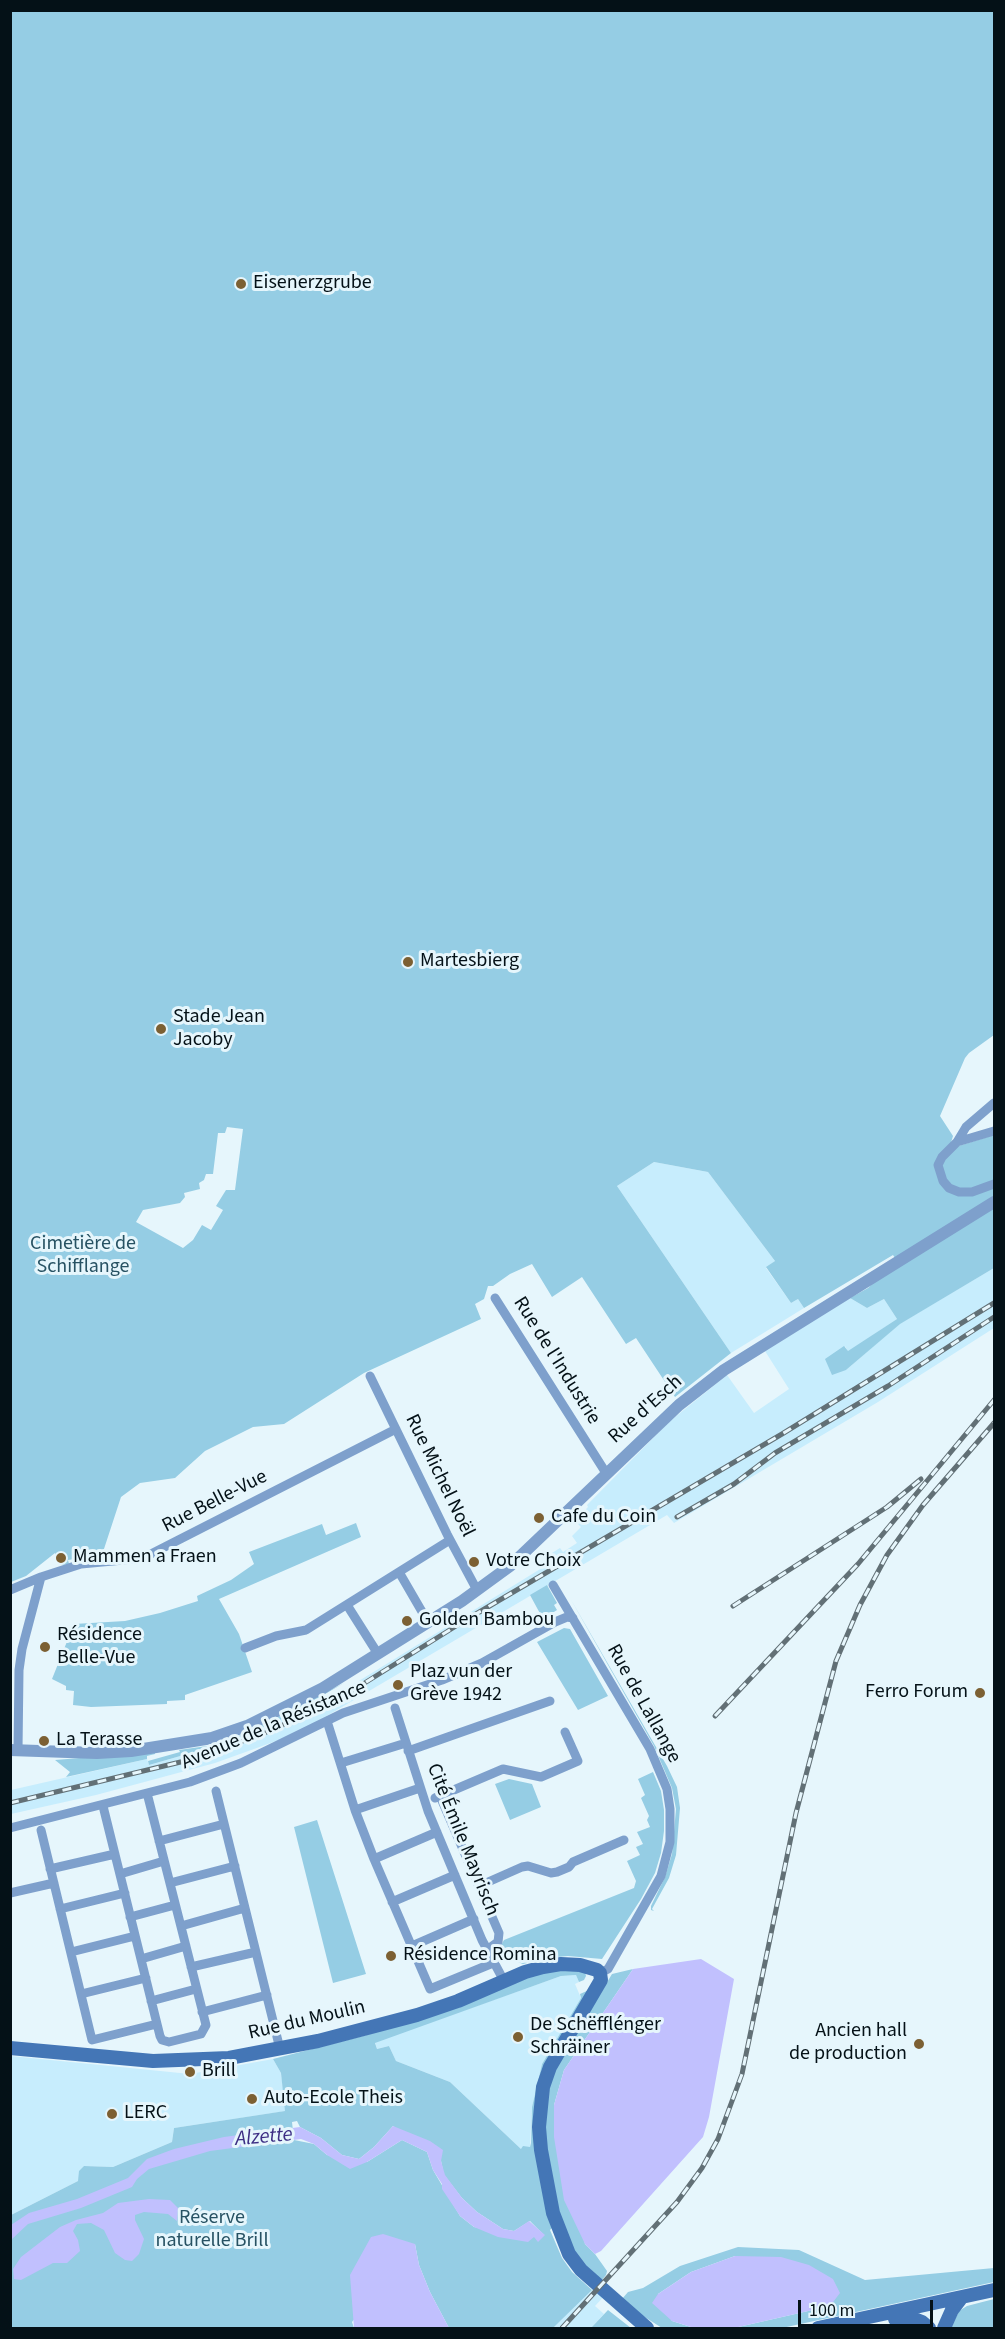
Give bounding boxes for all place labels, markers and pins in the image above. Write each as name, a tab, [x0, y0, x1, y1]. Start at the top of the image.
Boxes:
place label: Eisenerzgrube	[253, 272, 372, 296]
marker: Eisenerzgrube	[234, 277, 248, 291]
place label: Martesbierg	[420, 950, 519, 974]
marker: Martesbierg	[401, 955, 415, 969]
place label: Stade Jean Jacoby	[173, 1006, 265, 1053]
marker: Stade Jean Jacoby	[154, 1022, 168, 1036]
place label: Cafe du Coin	[551, 1506, 656, 1530]
marker: Cafe du Coin	[532, 1511, 546, 1525]
place label: Mammen a Fraen	[73, 1546, 217, 1570]
place label: Votre Choix	[486, 1550, 581, 1574]
marker: Mammen a Fraen	[54, 1551, 68, 1565]
marker: Votre Choix	[467, 1555, 481, 1569]
place label: Golden Bambou	[419, 1609, 554, 1633]
marker: Golden Bambou	[400, 1614, 414, 1628]
place label: Résidence Belle-Vue	[57, 1624, 142, 1671]
marker: Résidence Belle-Vue	[38, 1640, 52, 1654]
place label: Plaz vun der Grève 1942	[410, 1661, 512, 1708]
marker: Plaz vun der Grève 1942	[391, 1678, 405, 1692]
place label: Ferro Forum	[865, 1681, 968, 1705]
marker: Ferro Forum	[973, 1686, 987, 1700]
place label: La Terasse	[56, 1729, 142, 1753]
marker: La Terasse	[37, 1734, 51, 1748]
place label: Résidence Romina	[403, 1944, 557, 1968]
marker: Résidence Romina	[384, 1949, 398, 1963]
place label: De Schëfflénger Schräiner	[530, 2014, 661, 2061]
place label: Ancien hall de production	[789, 2020, 907, 2067]
marker: De Schëfflénger Schräiner	[511, 2030, 525, 2044]
marker: Ancien hall de production	[912, 2037, 926, 2051]
place label: Brill	[202, 2060, 236, 2084]
marker: Brill	[183, 2065, 197, 2079]
place label: Auto-Ecole Theis	[264, 2087, 403, 2111]
marker: Auto-Ecole Theis	[245, 2092, 259, 2106]
place label: LERC	[124, 2102, 167, 2126]
marker: LERC	[105, 2107, 119, 2121]

